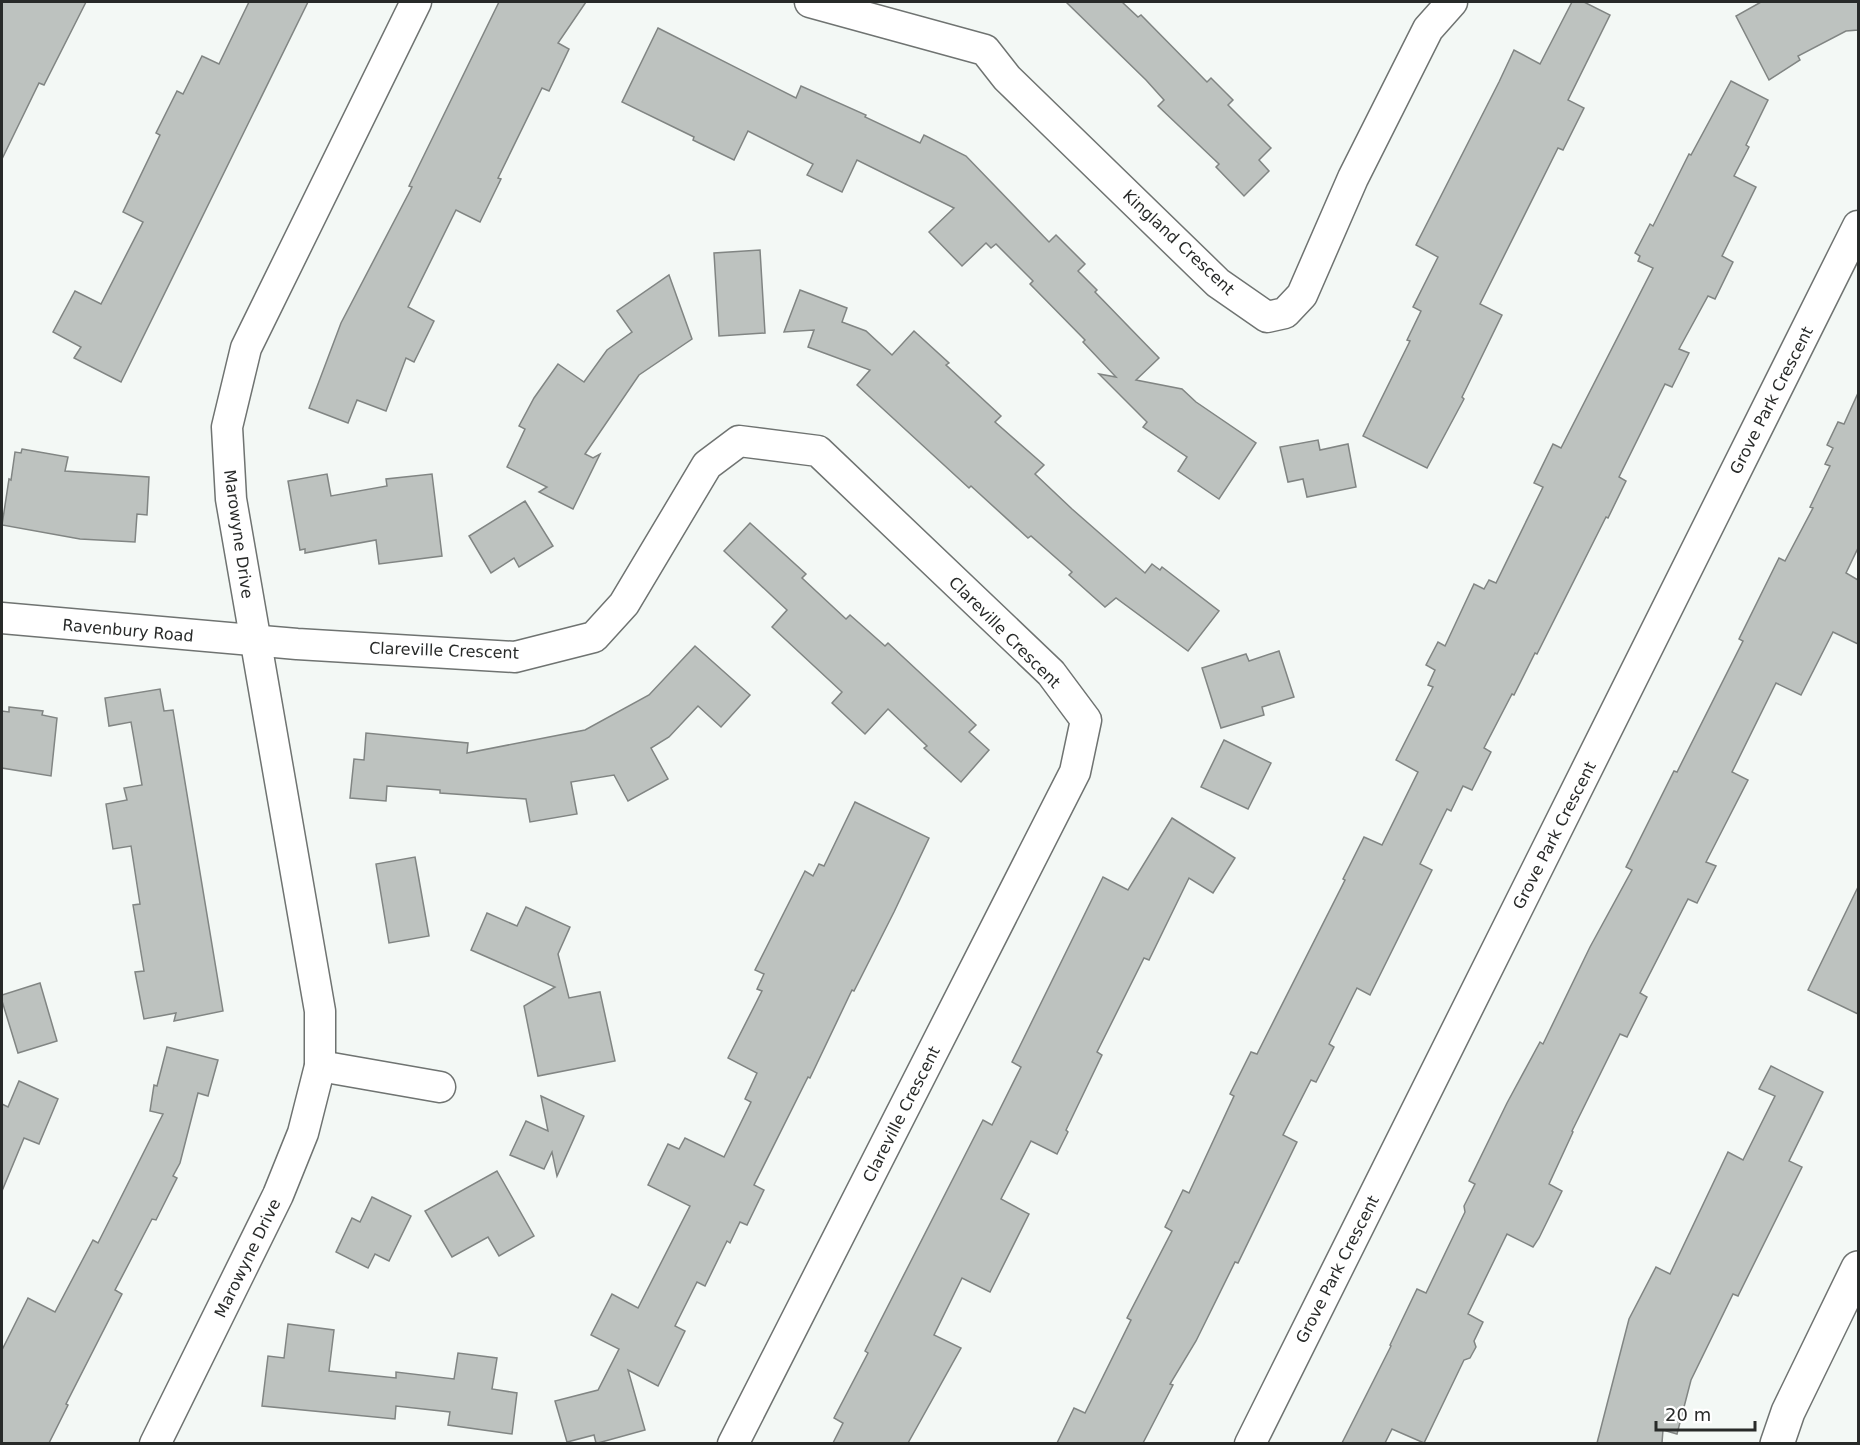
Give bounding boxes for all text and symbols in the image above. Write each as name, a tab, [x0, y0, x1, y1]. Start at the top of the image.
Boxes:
street label: Kingland Crescent	[1119, 186, 1238, 299]
street label: Grove Park Crescent	[1726, 323, 1817, 477]
street label: Marowyne Drive	[220, 468, 257, 600]
street label: Clareville Crescent	[945, 573, 1064, 692]
street label: Ravenbury Road	[62, 615, 194, 646]
street label: Clareville Crescent	[369, 638, 519, 663]
street label: Grove Park Crescent	[1509, 758, 1600, 912]
street label: Clareville Crescent	[859, 1043, 944, 1185]
street label: Grove Park Crescent	[1292, 1192, 1383, 1346]
street label: Marowyne Drive	[210, 1196, 284, 1321]
scale bar	[1656, 1394, 1755, 1432]
text: 20 m	[1665, 1404, 1711, 1425]

